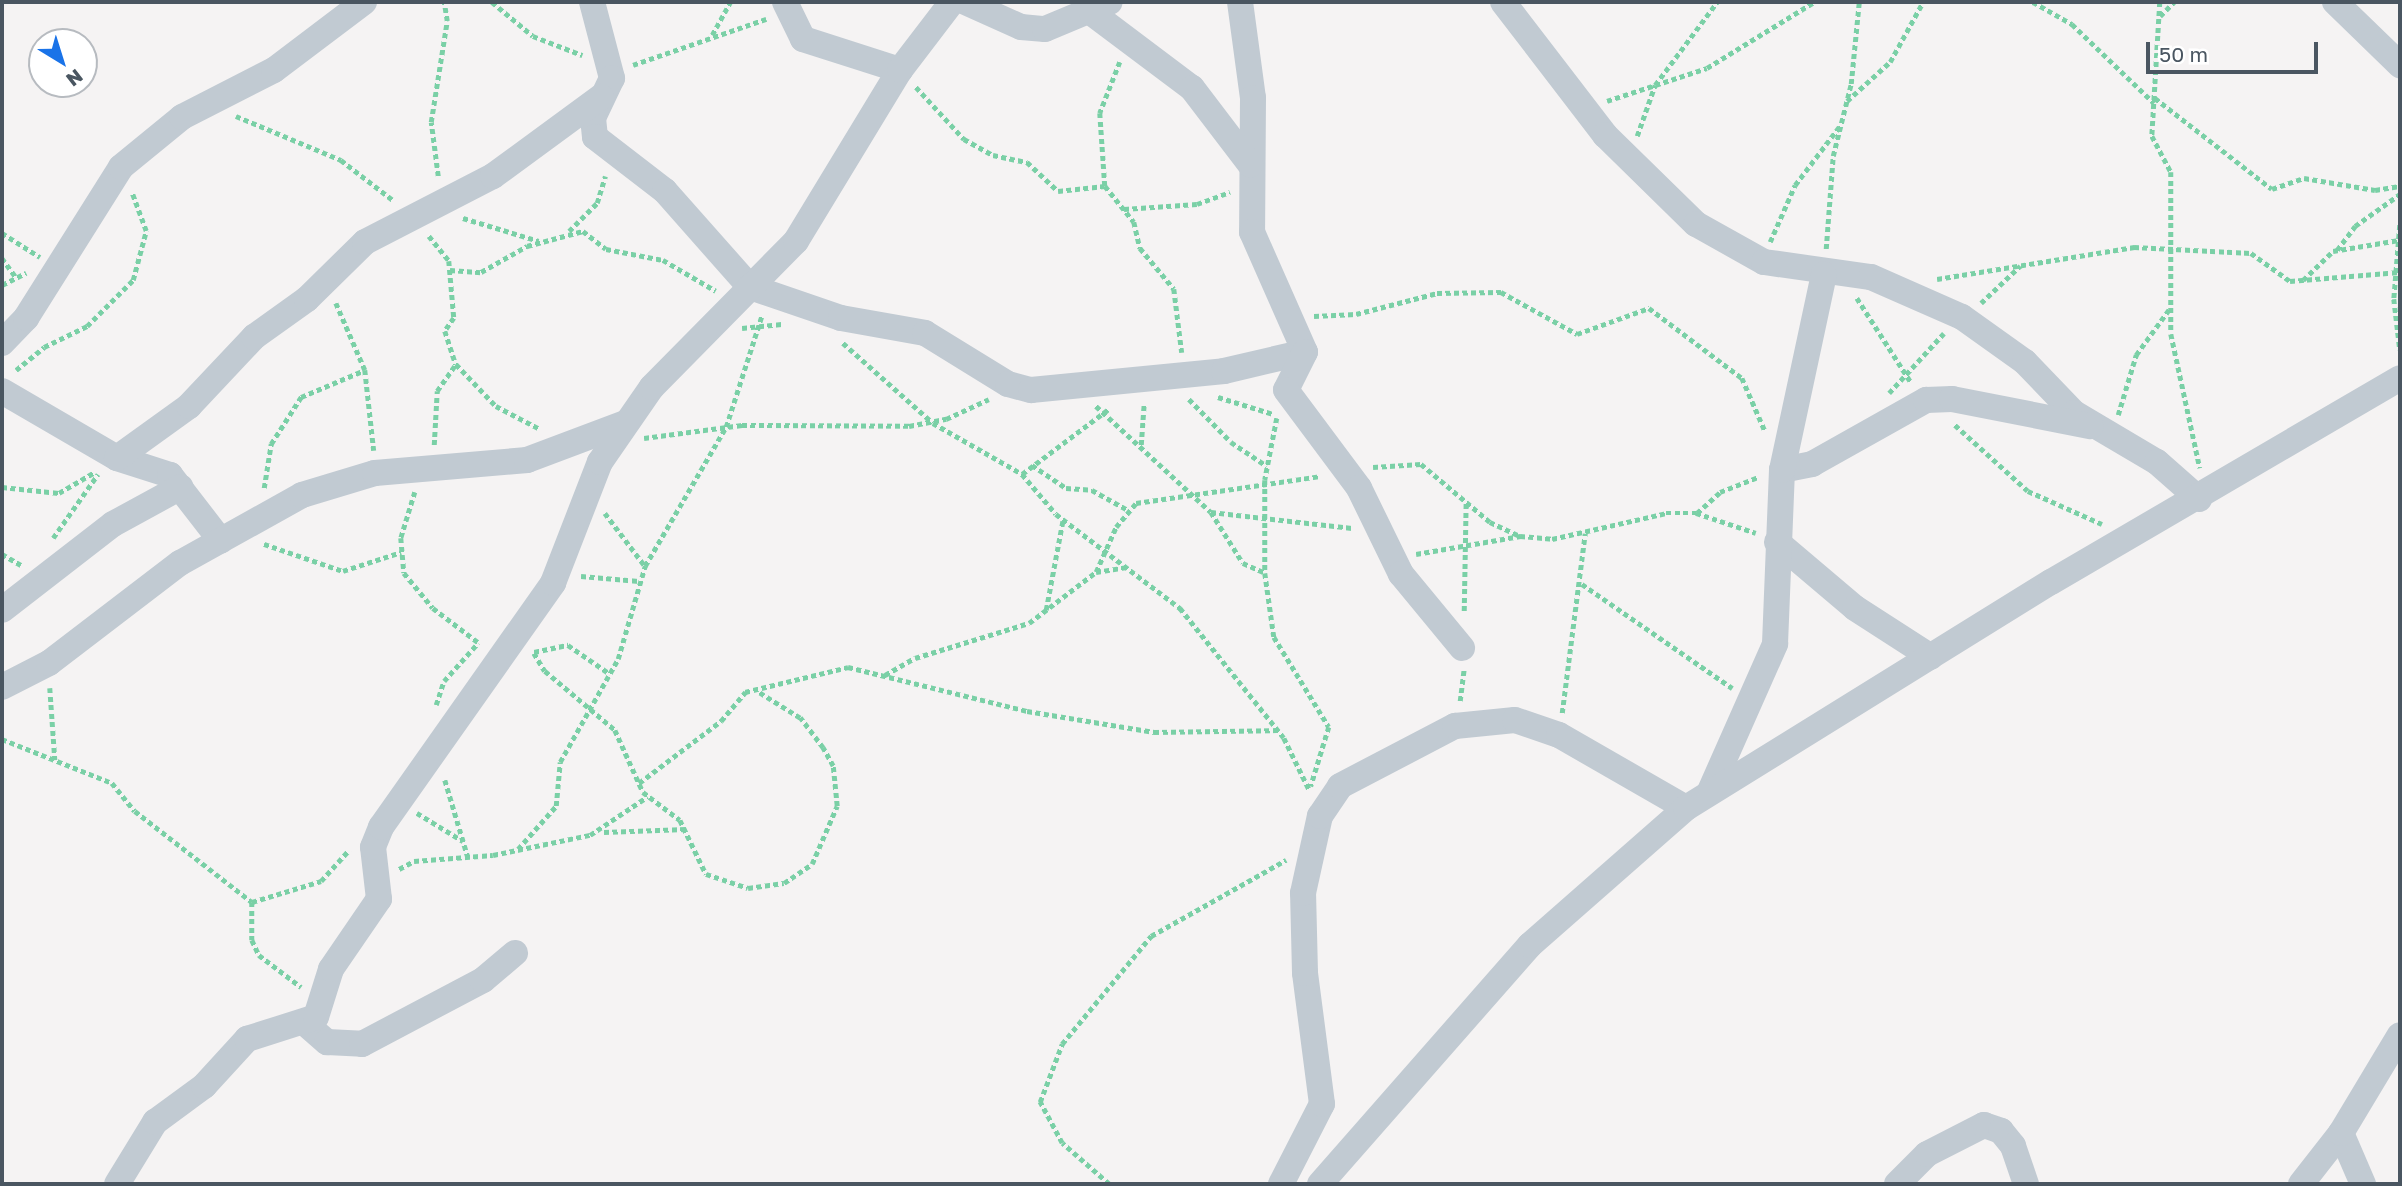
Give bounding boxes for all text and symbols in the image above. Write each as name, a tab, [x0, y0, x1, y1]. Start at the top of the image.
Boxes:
north arrow	[28, 28, 98, 98]
scale bar	[2150, 28, 2322, 72]
text: 50 m	[2159, 41, 2208, 67]
text: N	[62, 65, 88, 92]

